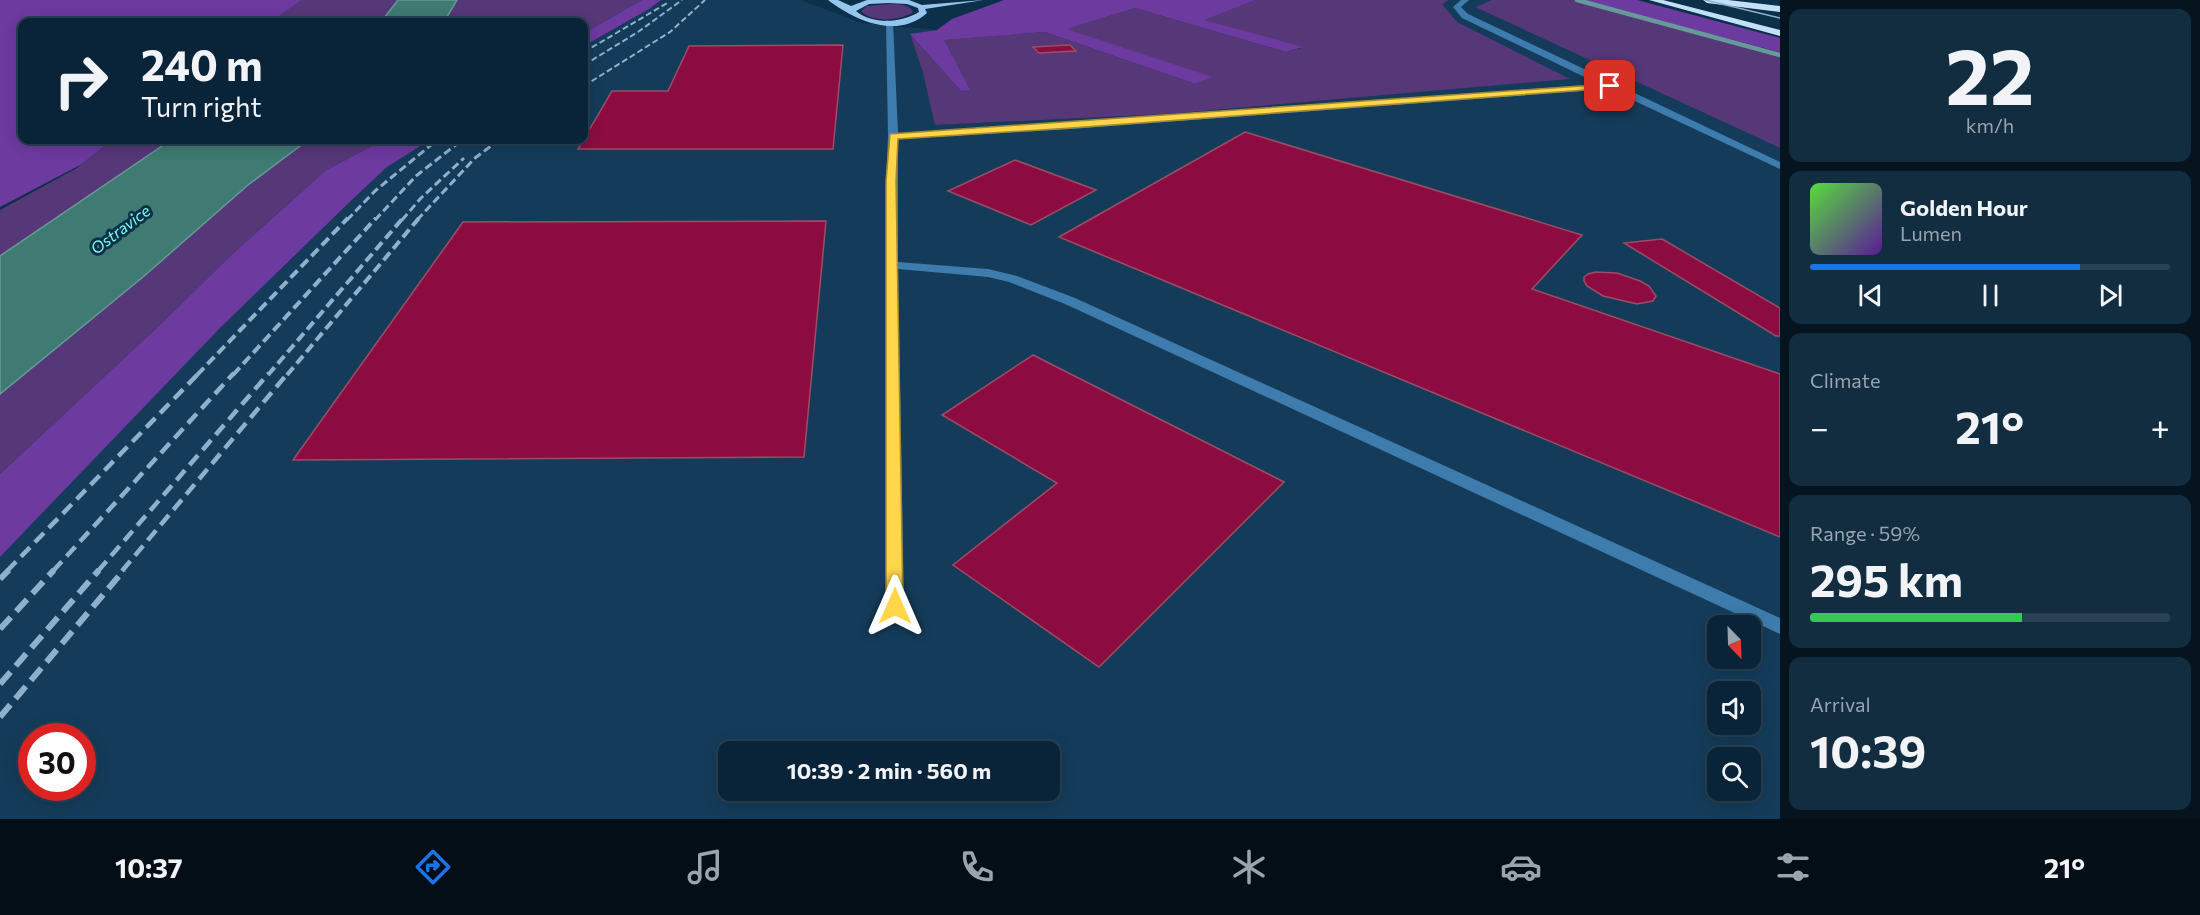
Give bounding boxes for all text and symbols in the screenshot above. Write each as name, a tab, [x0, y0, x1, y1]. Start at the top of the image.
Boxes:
text: 22	[1946, 26, 2034, 121]
text: 240 m	[141, 38, 263, 90]
icon: right	[42, 42, 120, 120]
pin	[1584, 60, 1635, 111]
icon: arrive	[1593, 69, 1626, 102]
text: Turn right	[141, 90, 261, 123]
text: km/h	[1966, 113, 2014, 137]
text: Golden Hour	[1900, 194, 2028, 221]
water label: Ostravice	[86, 200, 154, 258]
text: Lumen	[1900, 221, 1962, 245]
icon: previous	[1854, 279, 1887, 312]
icon: pause	[1974, 279, 2007, 312]
icon: next	[2094, 279, 2127, 312]
text: Climate	[1810, 368, 1880, 392]
text: 21°	[1955, 398, 2024, 453]
text: −	[1810, 406, 1829, 447]
text: +	[2151, 406, 2170, 447]
text: Range · 59%	[1810, 521, 1920, 545]
text: 295 km	[1810, 551, 1963, 606]
position arrow	[863, 574, 927, 638]
north arrow	[1707, 615, 1761, 669]
map controls	[1707, 615, 1761, 801]
button: sound	[1707, 681, 1761, 735]
text: Arrival	[1810, 692, 1871, 716]
text: 10:39	[1810, 722, 1926, 777]
speed limit sign: 30	[18, 723, 96, 801]
button: search	[1707, 747, 1761, 801]
text: 10:39 · 2 min · 560 m	[787, 757, 991, 784]
icon: directions	[412, 846, 454, 888]
icon: music	[684, 846, 726, 888]
icon: phone	[956, 846, 998, 888]
icon: climate	[1228, 846, 1270, 888]
icon: car	[1500, 846, 1542, 888]
icon: filters	[1772, 846, 1814, 888]
text: 10:37	[115, 851, 183, 884]
text: 21°	[2044, 851, 2085, 884]

